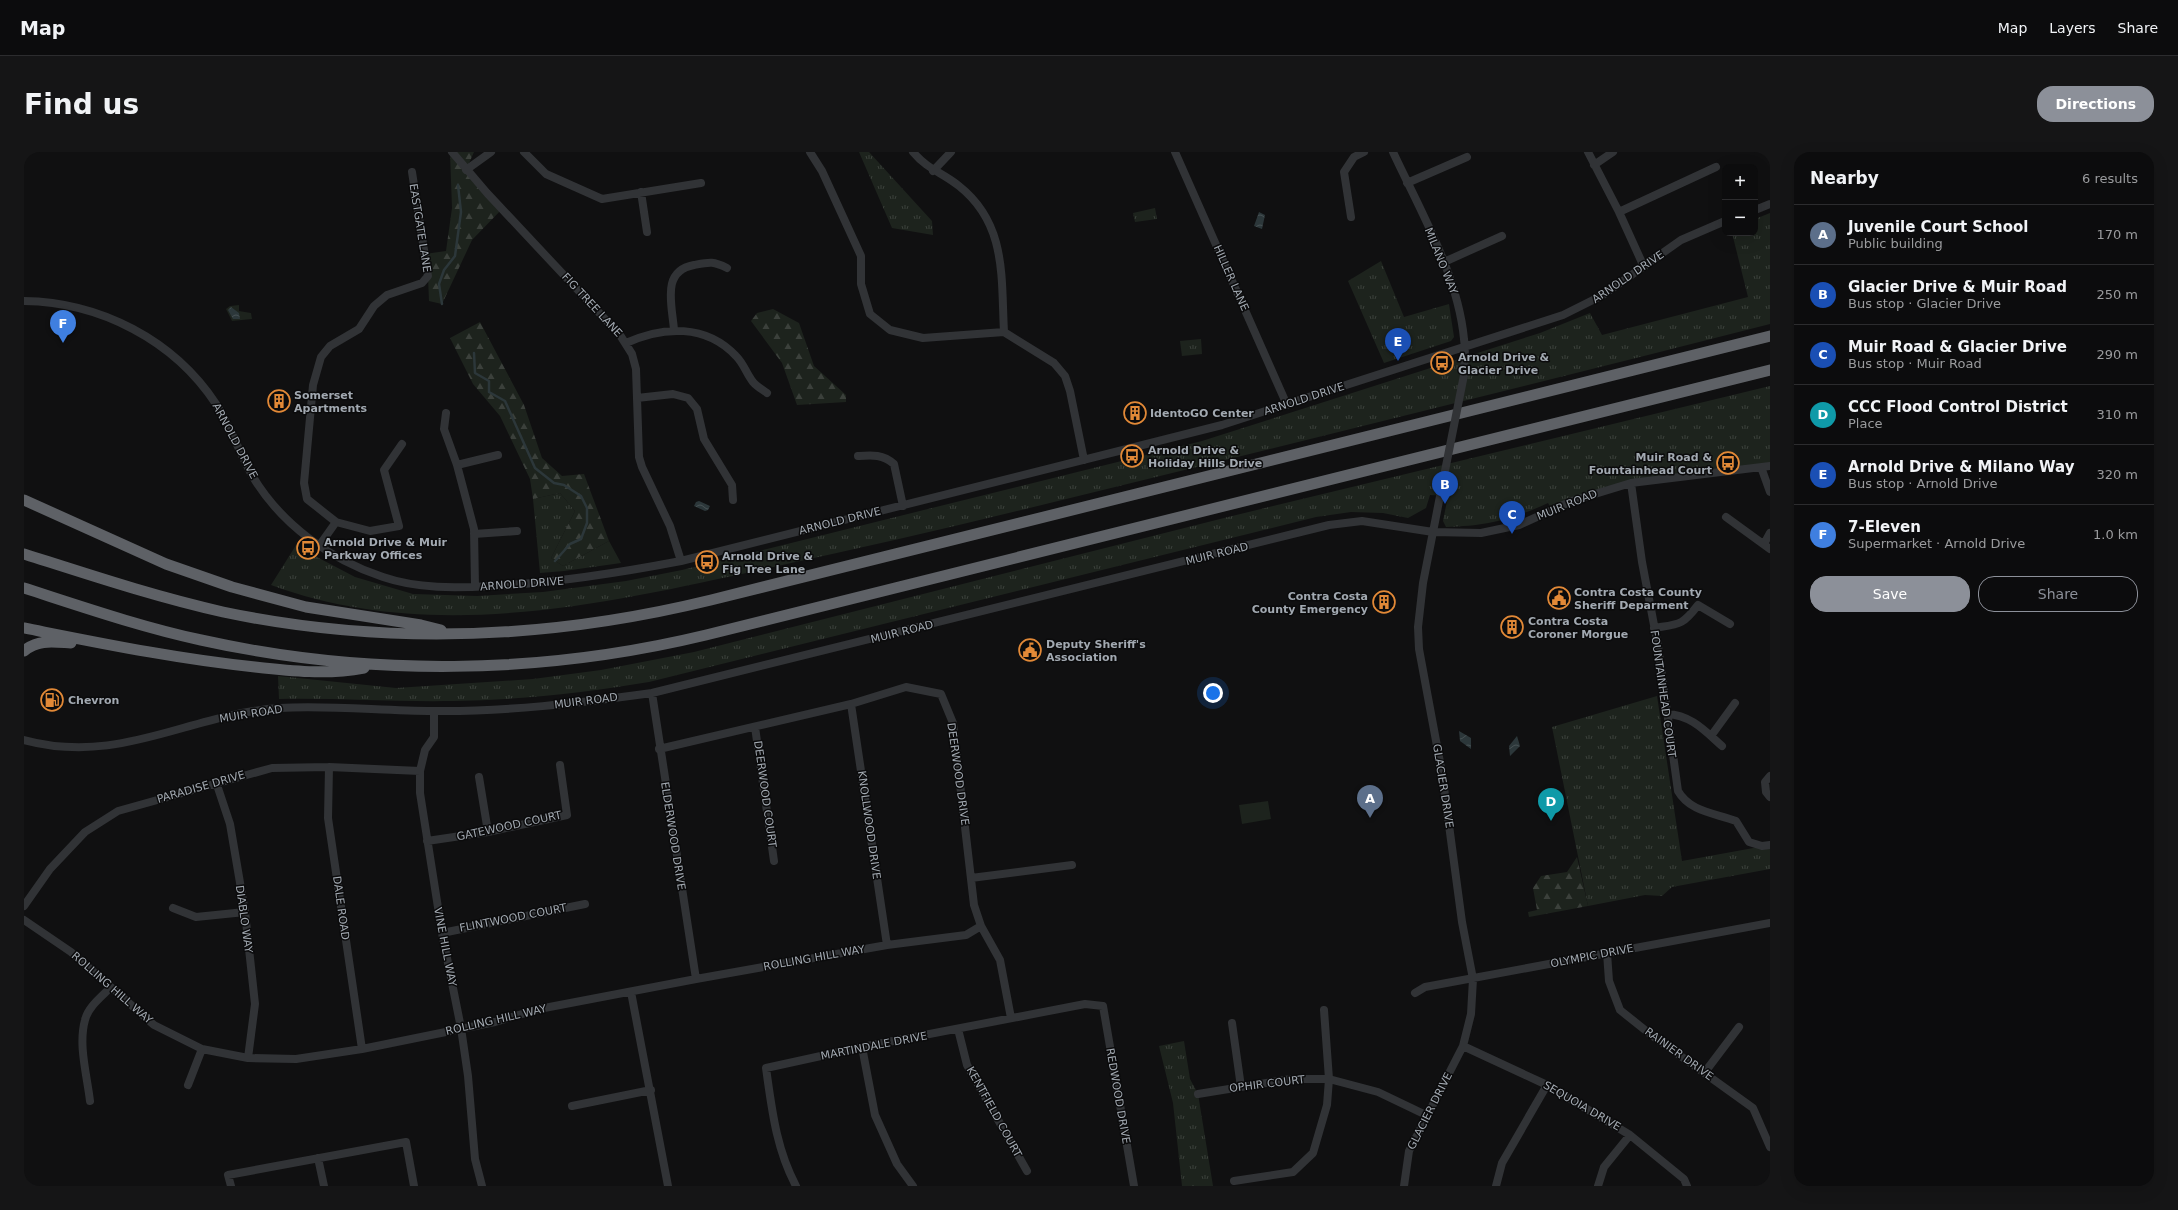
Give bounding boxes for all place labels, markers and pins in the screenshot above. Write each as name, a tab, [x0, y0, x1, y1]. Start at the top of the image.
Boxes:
pin: F	[50, 310, 76, 343]
pin: E	[1385, 328, 1411, 361]
bus stop icon: Arnold Drive & Glacier Drive	[1429, 350, 1455, 376]
place label: Arnold Drive & Glacier Drive	[1458, 351, 1550, 377]
building icon: Somerset Apartments	[266, 388, 292, 414]
place label: Somerset Apartments	[294, 389, 368, 415]
building icon: IdentoGO Center	[1122, 400, 1148, 426]
place label: IdentoGO Center	[1150, 407, 1254, 420]
bus stop icon: Arnold Drive & Holiday Hills Drive	[1119, 443, 1145, 469]
place label: Arnold Drive & Holiday Hills Drive	[1148, 444, 1262, 470]
bus stop icon: Muir Road & Fountainhead Court	[1715, 450, 1741, 476]
place label: Muir Road & Fountainhead Court	[1589, 451, 1712, 477]
pin: B	[1432, 471, 1458, 504]
pin: C	[1499, 501, 1525, 534]
bus stop icon: Arnold Drive & Muir Parkway Offices	[295, 535, 321, 561]
place label: Arnold Drive & Muir Parkway Offices	[324, 536, 448, 562]
bus stop icon: Arnold Drive & Fig Tree Lane	[694, 549, 720, 575]
place label: Arnold Drive & Fig Tree Lane	[722, 550, 814, 576]
public building icon: Contra Costa County Sheriff Deparment	[1546, 585, 1572, 611]
place label: Contra Costa County Sheriff Deparment	[1574, 586, 1702, 612]
building icon: Contra Costa County Emergency	[1371, 589, 1397, 615]
place label: Contra Costa County Emergency	[1252, 590, 1368, 616]
building icon: Contra Costa Coroner Morgue	[1499, 614, 1525, 640]
place label: Contra Costa Coroner Morgue	[1528, 615, 1628, 641]
public building icon: Deputy Sheriff's Association	[1017, 637, 1043, 663]
place label: Deputy Sheriff's Association	[1046, 638, 1146, 664]
fuel station icon: Chevron	[39, 687, 65, 713]
place label: Chevron	[68, 694, 119, 707]
pin: A	[1357, 785, 1383, 818]
pin: D	[1538, 788, 1564, 821]

